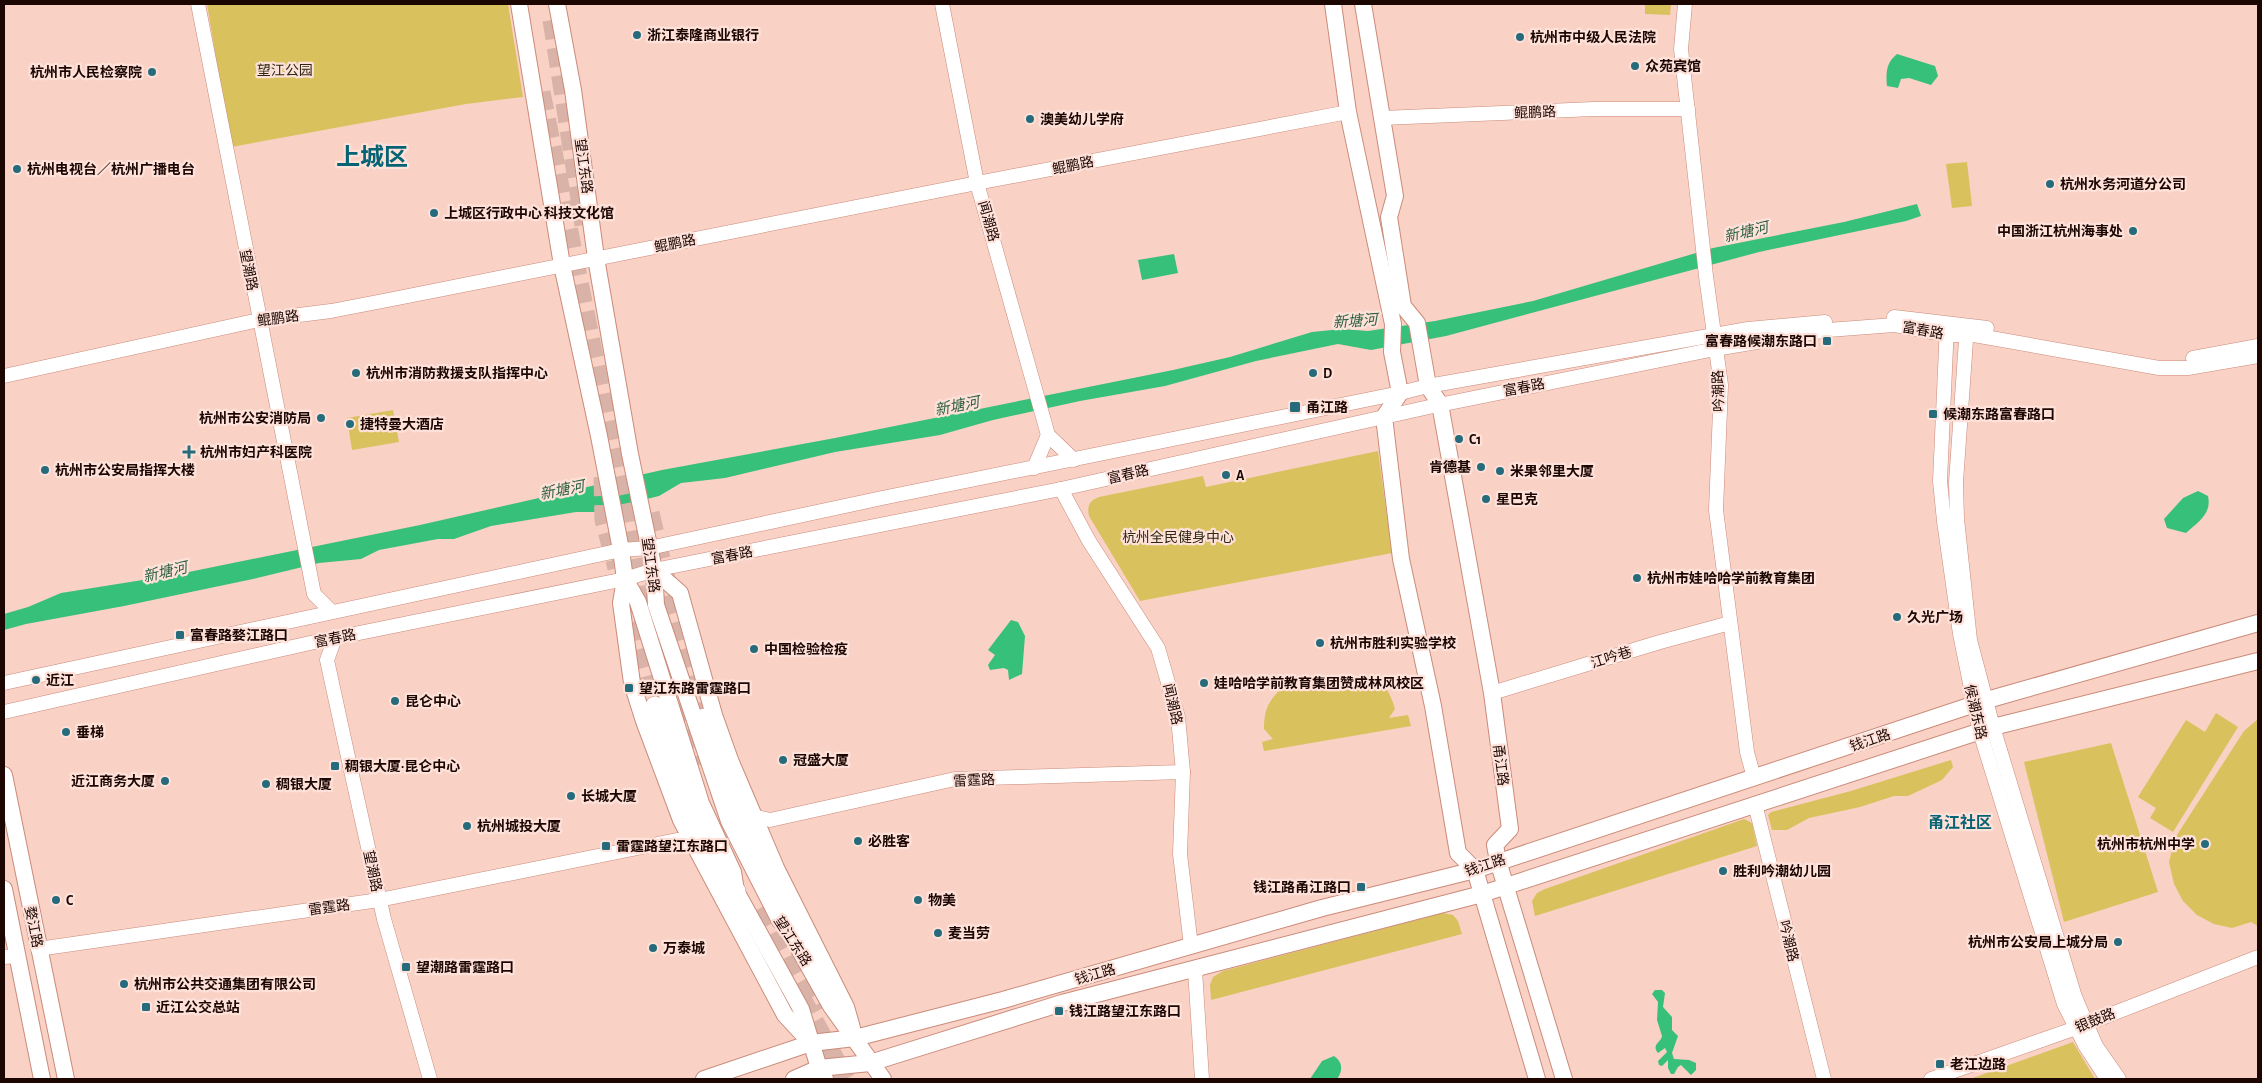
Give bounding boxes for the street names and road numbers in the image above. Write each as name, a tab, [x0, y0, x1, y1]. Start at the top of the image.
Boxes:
street label: 鲲鹏路	[1514, 104, 1556, 121]
street label: 望江东路	[572, 137, 595, 195]
street label: 鲲鹏路	[1051, 154, 1095, 177]
street label: 闻潮路	[976, 199, 1002, 243]
street label: 鲲鹏路	[653, 232, 697, 255]
street label: 望潮路	[237, 248, 260, 292]
street label: 鲲鹏路	[256, 308, 300, 329]
street label: 富春路	[1901, 319, 1945, 342]
street label: 吟潮路	[1710, 370, 1727, 412]
street label: 富春路	[1502, 376, 1546, 399]
street label: 富春路	[1106, 462, 1150, 487]
street label: 望江东路	[639, 536, 662, 594]
street label: 富春路	[710, 544, 754, 567]
street label: 富春路	[313, 627, 357, 650]
street label: 江吟巷	[1589, 644, 1633, 671]
street label: 闻潮路	[1160, 682, 1185, 726]
street label: 候潮东路	[1962, 683, 1989, 741]
street label: 钱江路	[1848, 727, 1892, 754]
street label: 甬江路	[1491, 743, 1511, 787]
street label: 雷霆路	[953, 772, 995, 789]
street label: 望潮路	[361, 849, 384, 893]
street label: 钱江路	[1463, 852, 1507, 879]
street label: 雷霆路	[307, 897, 351, 918]
street label: 婺江路	[22, 905, 45, 949]
street label: 望江东路	[771, 914, 814, 969]
street label: 吟潮路	[1776, 919, 1801, 963]
street label: 钱江路	[1073, 961, 1117, 987]
street label: 银鼓路	[2073, 1006, 2117, 1035]

